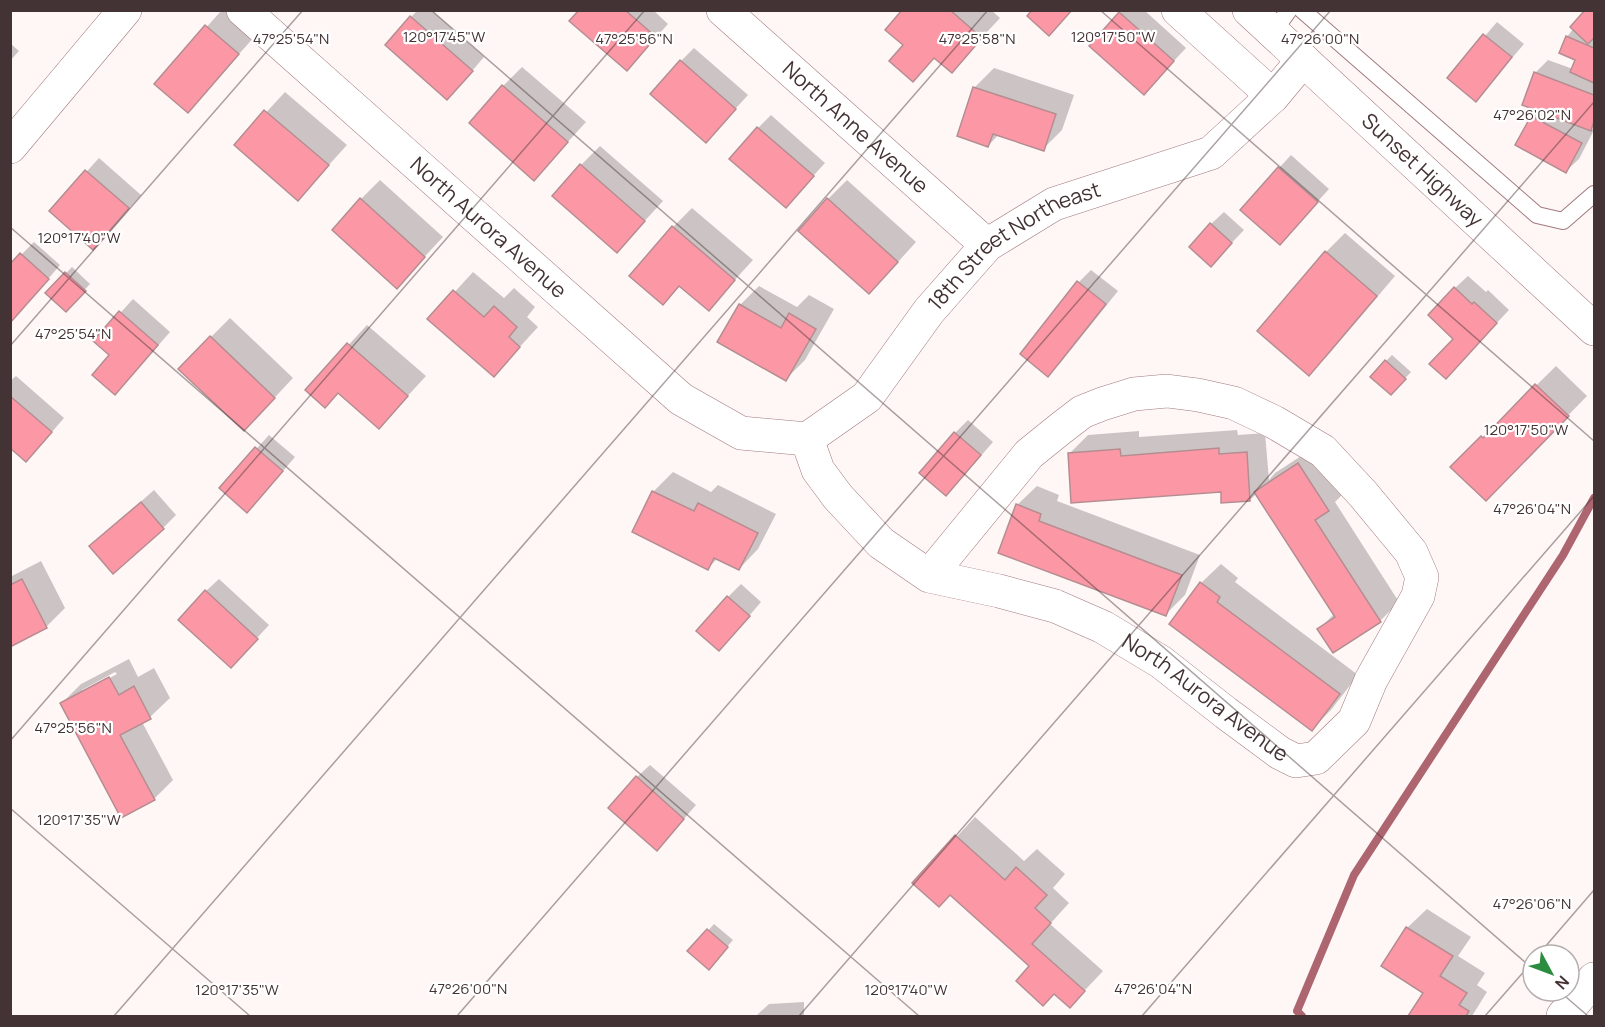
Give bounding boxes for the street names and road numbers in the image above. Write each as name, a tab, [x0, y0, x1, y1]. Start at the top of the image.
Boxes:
street label: North Anne Avenue	[777, 55, 935, 199]
street label: Sunset Highway	[1356, 106, 1490, 233]
street label: North Aurora Avenue	[405, 150, 573, 304]
street label: 18th Street Northeast	[921, 175, 1104, 316]
street label: North Aurora Avenue	[1117, 627, 1293, 768]

